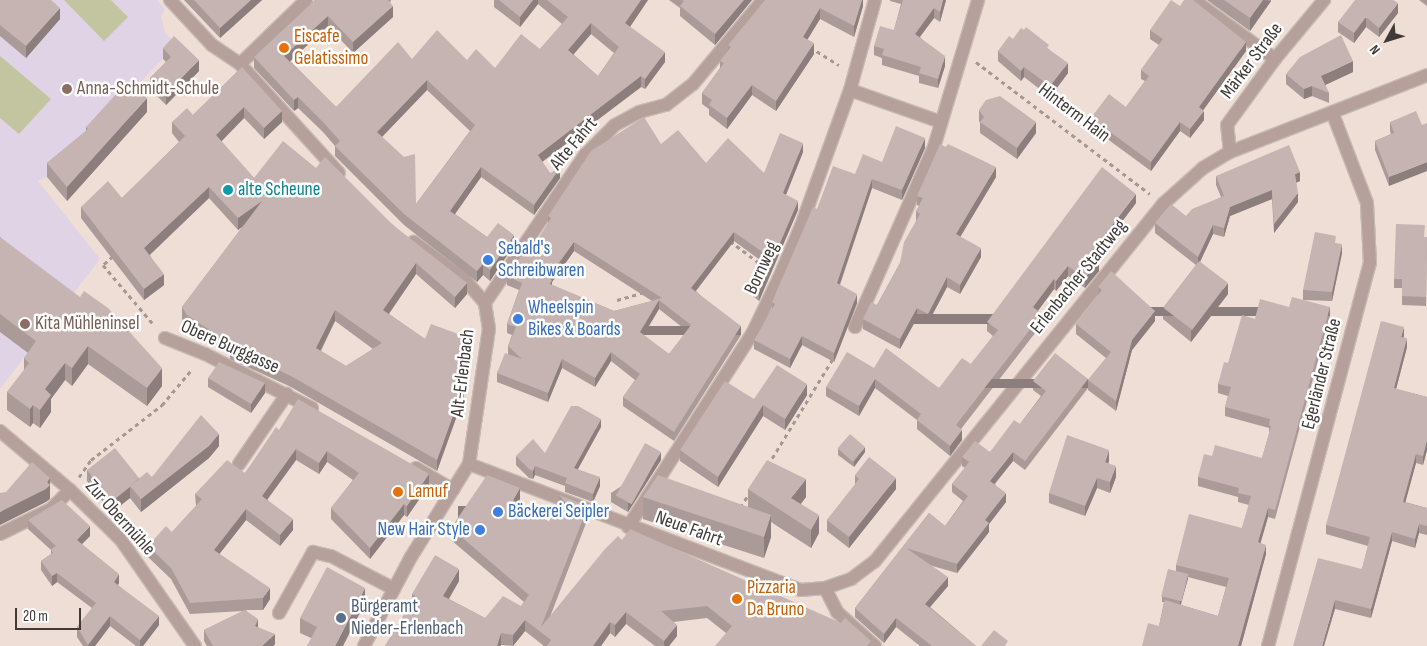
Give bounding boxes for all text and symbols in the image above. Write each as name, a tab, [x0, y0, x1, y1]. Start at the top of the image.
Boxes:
north arrow	[1362, 15, 1412, 65]
street label: Märker Straße	[1216, 19, 1288, 103]
place label: Eiscafe Gelatissimo	[294, 26, 368, 70]
marker: Eiscafe Gelatissimo	[278, 42, 290, 54]
text: N	[1366, 42, 1384, 58]
place label: Anna-Schmidt-Schule	[77, 78, 219, 100]
street label: Hinterm Hain	[1034, 79, 1114, 147]
marker: Anna-Schmidt-Schule	[61, 83, 73, 95]
street label: Alte Fahrt	[545, 113, 603, 175]
place label: alte Scheune	[238, 179, 320, 201]
marker: alte Scheune	[222, 184, 234, 196]
street label: Erlenbacher Stadtweg	[1026, 215, 1132, 339]
place label: Sebald's Schreibwaren	[498, 238, 585, 282]
street label: Bornweg	[740, 238, 784, 298]
marker: Sebald's Schreibwaren	[482, 254, 494, 266]
place label: Wheelspin Bikes & Boards	[528, 297, 621, 341]
place label: Kita Mühleninsel	[35, 313, 140, 335]
marker: Wheelspin Bikes & Boards	[512, 313, 524, 325]
street label: Obere Burggasse	[177, 315, 283, 379]
street label: Egerländer Straße	[1297, 316, 1347, 432]
marker: Kita Mühleninsel	[19, 318, 31, 330]
street label: Alt-Erlenbach	[446, 328, 480, 418]
street label: Zur Obermühle	[80, 475, 160, 561]
place label: Lamuf	[408, 481, 448, 503]
marker: Lamuf	[392, 486, 404, 498]
place label: Bäckerei Seipler	[508, 501, 609, 523]
marker: Bäckerei Seipler	[492, 506, 504, 518]
street label: Neue Fahrt	[652, 506, 726, 552]
place label: New Hair Style	[378, 519, 470, 541]
marker: New Hair Style	[474, 524, 486, 536]
place label: Pizzaria Da Bruno	[747, 577, 804, 621]
marker: Pizzaria Da Bruno	[731, 593, 743, 605]
place label: Bürgeramt Nieder-Erlenbach	[351, 596, 463, 640]
scale bar	[18, 598, 84, 630]
text: 20 m	[23, 607, 48, 626]
marker: Bürgeramt Nieder-Erlenbach	[335, 612, 347, 624]

